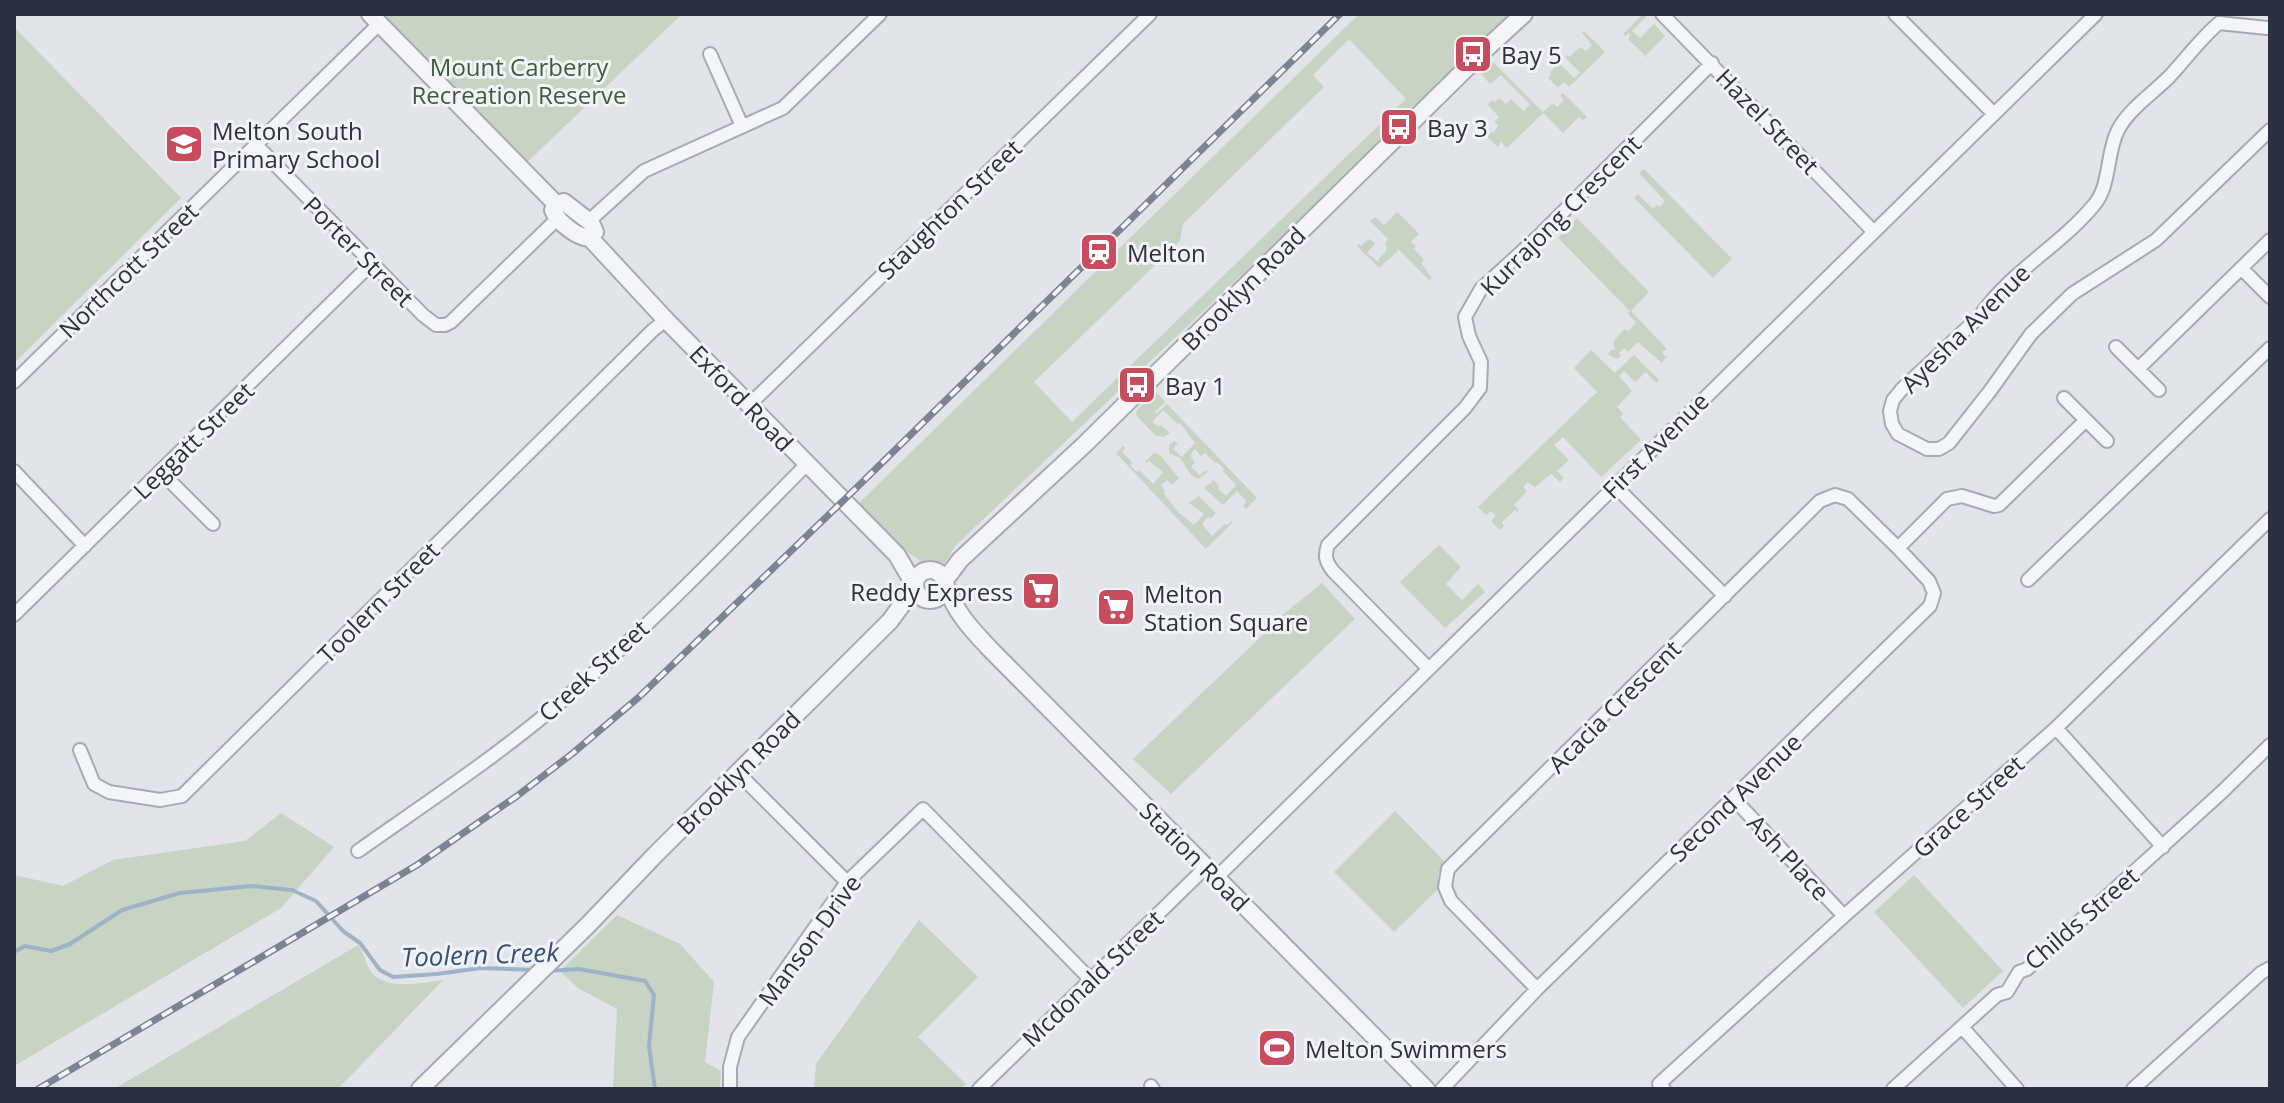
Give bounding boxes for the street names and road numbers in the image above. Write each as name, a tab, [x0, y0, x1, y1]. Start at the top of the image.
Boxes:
street label: Hazel Street	[1709, 61, 1827, 181]
street label: Kurrajong Crescent	[1472, 127, 1648, 303]
street label: Staughton Street	[870, 132, 1028, 286]
street label: Porter Street	[296, 188, 422, 314]
street label: Northcott Street	[51, 195, 205, 345]
street label: Brooklyn Road	[1174, 219, 1312, 357]
street label: Ayesha Avenue	[1893, 256, 2037, 400]
street label: Exford Road	[683, 337, 801, 459]
street label: Leggatt Street	[126, 374, 260, 506]
street label: First Avenue	[1595, 385, 1715, 505]
street label: Toolern Street	[310, 534, 446, 670]
street label: Creek Street	[531, 612, 655, 728]
street label: Acacia Crescent	[1540, 632, 1688, 780]
street label: Brooklyn Road	[669, 703, 807, 841]
street label: Second Avenue	[1662, 725, 1808, 869]
street label: Grace Street	[1905, 747, 2031, 865]
street label: Station Road	[1133, 794, 1257, 918]
street label: Ash Place	[1741, 807, 1837, 907]
street label: Childs Street	[2017, 859, 2145, 977]
street label: Manson Drive	[750, 868, 868, 1012]
street label: Mcdonald Street	[1014, 902, 1170, 1054]

